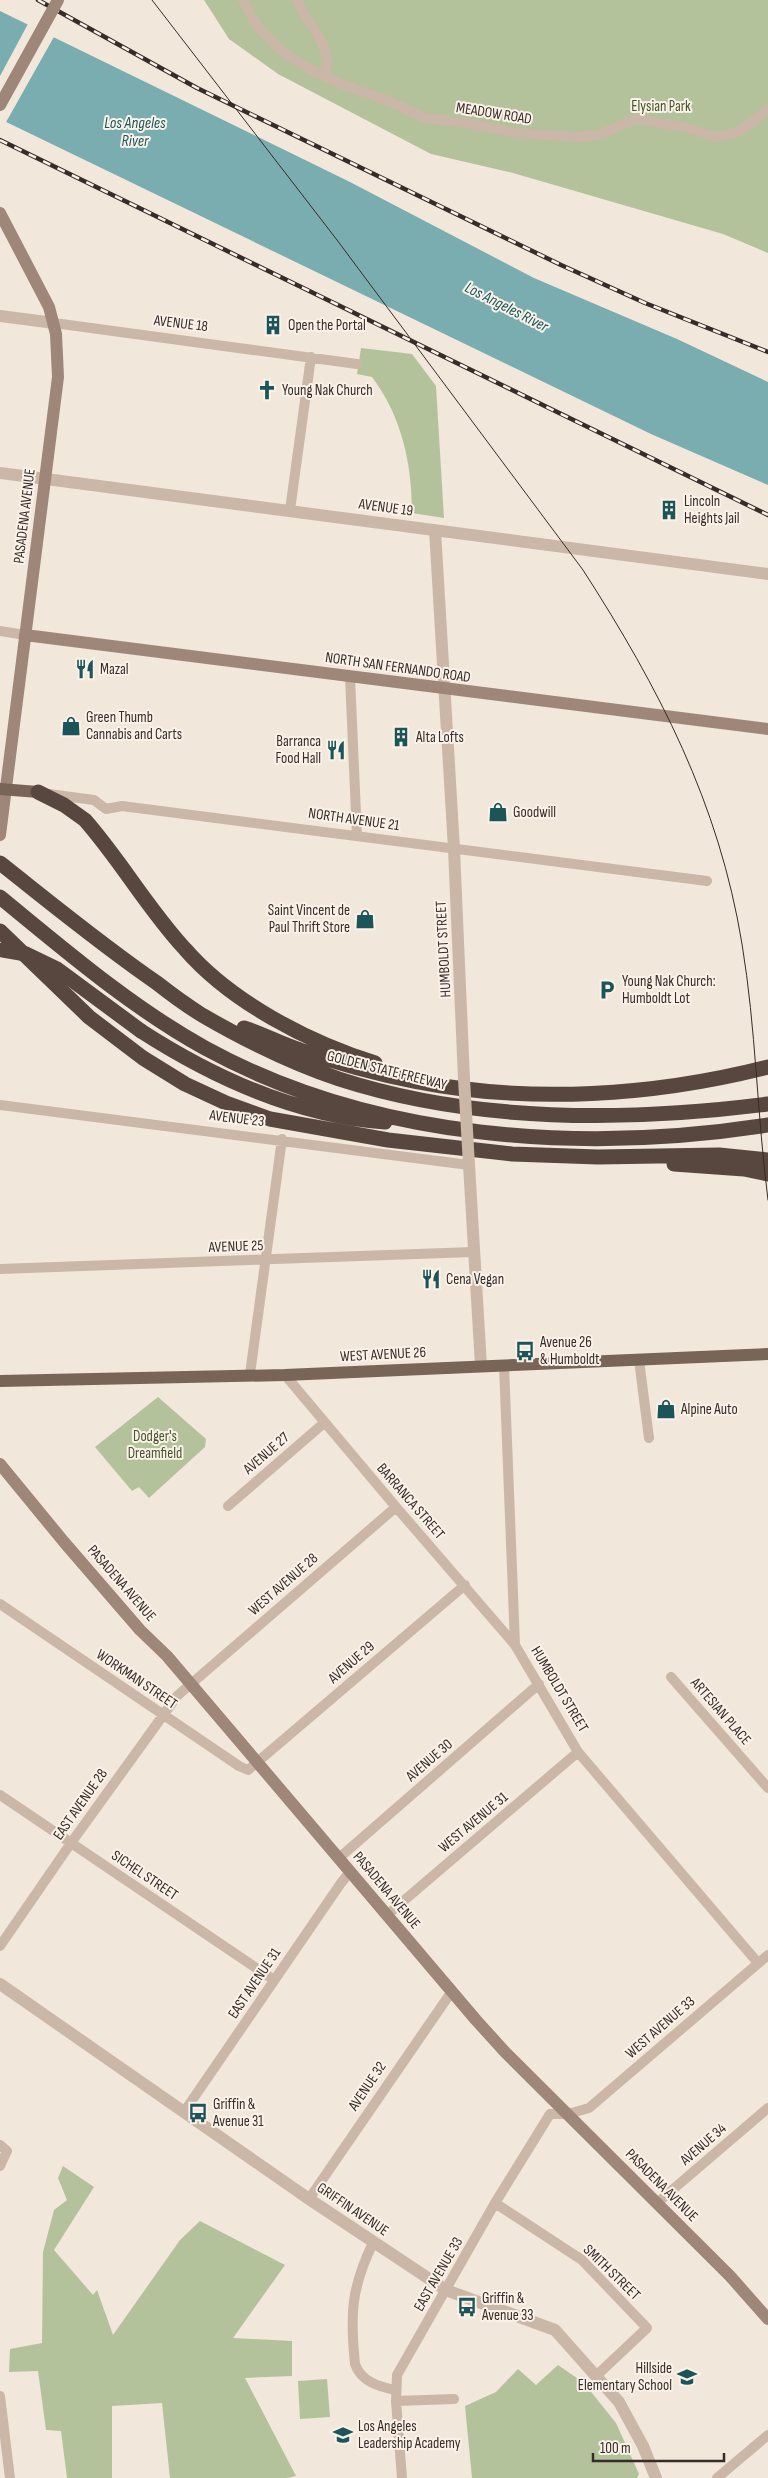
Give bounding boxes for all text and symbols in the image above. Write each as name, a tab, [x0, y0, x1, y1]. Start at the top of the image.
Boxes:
park label: Elysian Park	[631, 97, 691, 116]
street label: MEADOW ROAD	[455, 98, 533, 129]
water label: Los Angeles River	[104, 114, 166, 151]
water label: Los Angeles River	[462, 278, 552, 337]
street label: AVENUE 18	[152, 311, 209, 336]
building icon: Open the Portal	[262, 314, 284, 336]
place label: Open the Portal	[288, 316, 366, 335]
church icon: Young Nak Church	[256, 379, 278, 401]
place label: Young Nak Church	[282, 381, 373, 400]
street label: PASADENA AVENUE	[9, 468, 40, 565]
place label: Lincoln Heights Jail	[684, 492, 740, 528]
street label: AVENUE 19	[357, 494, 414, 521]
building icon: Lincoln Heights Jail	[658, 499, 680, 521]
street label: NORTH SAN FERNANDO ROAD	[324, 648, 472, 687]
restaurant icon: Mazal	[74, 658, 96, 680]
place label: Mazal	[100, 660, 129, 679]
place label: Green Thumb Cannabis and Carts	[86, 708, 182, 744]
shop icon: Green Thumb Cannabis and Carts	[60, 715, 82, 737]
building icon: Alta Lofts	[390, 726, 412, 748]
place label: Alta Lofts	[415, 728, 464, 747]
place label: Barranca Food Hall	[275, 732, 321, 768]
restaurant icon: Barranca Food Hall	[325, 739, 347, 761]
shop icon: Goodwill	[487, 801, 509, 823]
place label: Goodwill	[513, 803, 556, 822]
street label: NORTH AVENUE 21	[307, 804, 401, 835]
street label: HUMBOLDT STREET	[431, 900, 456, 998]
place label: Saint Vincent de Paul Thrift Store	[268, 901, 350, 937]
shop icon: Saint Vincent de Paul Thrift Store	[354, 908, 376, 930]
place label: Young Nak Church: Humboldt Lot	[622, 972, 716, 1008]
parking icon: Young Nak Church: Humboldt Lot	[596, 979, 618, 1001]
street label: GOLDEN STATE FREEWAY	[325, 1046, 450, 1095]
street label: AVENUE 23	[207, 1106, 265, 1131]
street label: AVENUE 25	[207, 1236, 264, 1257]
restaurant icon: Cena Vegan	[420, 1268, 442, 1290]
place label: Cena Vegan	[446, 1270, 504, 1289]
place label: Avenue 26 & Humboldt	[539, 1333, 600, 1369]
bus stop icon: Avenue 26 & Humboldt	[514, 1340, 536, 1362]
street label: WEST AVENUE 26	[340, 1343, 426, 1366]
shop icon: Alpine Auto	[655, 1398, 677, 1420]
place label: Alpine Auto	[680, 1400, 738, 1419]
park label: Dodger's Dreamfield	[128, 1427, 182, 1463]
street label: AVENUE 27	[239, 1428, 293, 1479]
street label: BARRANCA STREET	[372, 1459, 449, 1543]
street label: PASADENA AVENUE	[83, 1541, 160, 1626]
street label: WEST AVENUE 28	[245, 1549, 322, 1620]
street label: AVENUE 29	[323, 1637, 378, 1688]
street label: HUMBOLDT STREET	[526, 1643, 593, 1736]
street label: WORKMAN STREET	[92, 1645, 181, 1714]
street label: ARTESIAN PLACE	[686, 1673, 755, 1749]
street label: AVENUE 30	[401, 1735, 457, 1786]
street label: EAST AVENUE 28	[49, 1765, 112, 1844]
street label: WEST AVENUE 31	[435, 1787, 512, 1857]
street label: SICHEL STREET	[108, 1846, 182, 1905]
street label: PASADENA AVENUE	[349, 1848, 425, 1933]
street label: EAST AVENUE 31	[224, 1944, 285, 2022]
street label: WEST AVENUE 33	[622, 1992, 699, 2063]
street label: AVENUE 32	[344, 2058, 391, 2115]
place label: Griffin & Avenue 31	[212, 2095, 264, 2131]
bus stop icon: Griffin & Avenue 31	[187, 2102, 209, 2124]
street label: AVENUE 34	[676, 2119, 730, 2170]
street label: PASADENA AVENUE	[621, 2145, 702, 2226]
street label: GRIFFIN AVENUE	[313, 2178, 392, 2240]
street label: EAST AVENUE 33	[410, 2234, 467, 2315]
street label: SMITH STREET	[579, 2240, 644, 2304]
place label: Griffin & Avenue 33	[481, 2289, 534, 2325]
bus stop icon: Griffin & Avenue 33	[456, 2296, 478, 2318]
place label: Hillside Elementary School	[578, 2359, 672, 2395]
school or university icon: Hillside Elementary School	[676, 2366, 698, 2388]
place label: Los Angeles Leadership Academy	[358, 2417, 461, 2453]
school or university icon: Los Angeles Leadership Academy	[332, 2424, 354, 2446]
scale bar	[593, 2430, 724, 2462]
text: 100 m	[600, 2439, 631, 2458]

